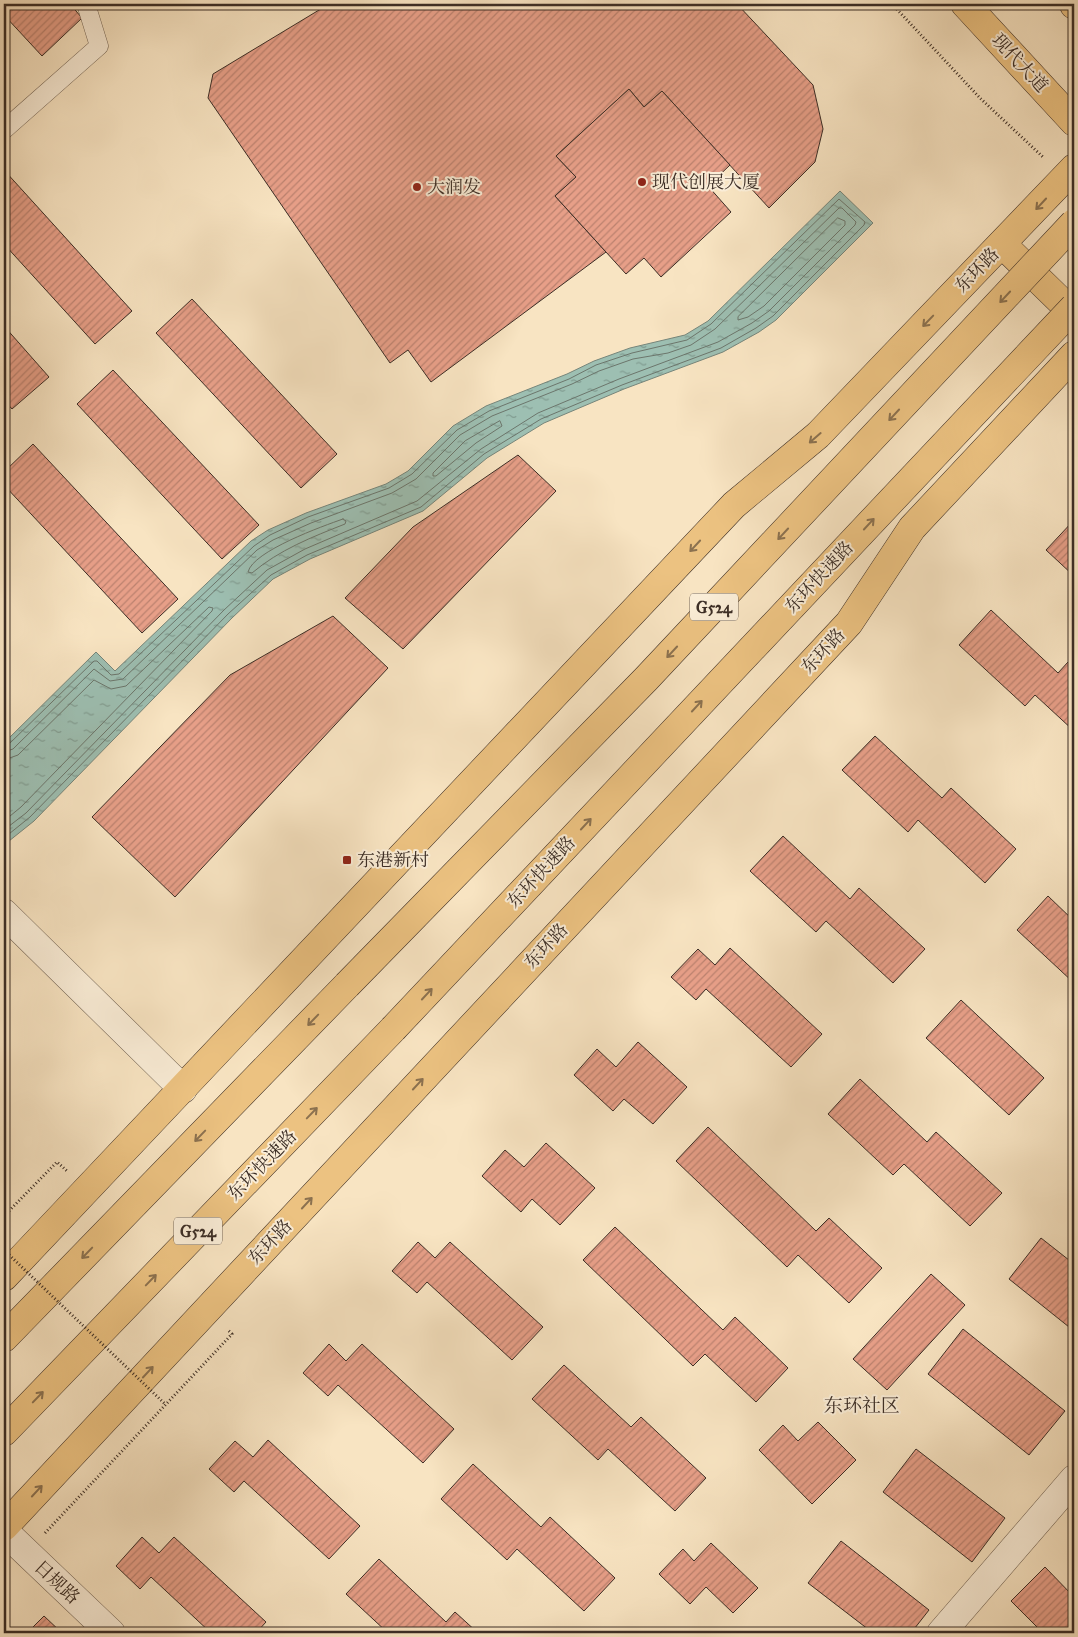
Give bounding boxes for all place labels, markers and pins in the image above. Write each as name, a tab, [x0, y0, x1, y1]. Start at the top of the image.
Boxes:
place label: 现代创展大厦	[652, 171, 760, 193]
place label: 大润发	[427, 176, 481, 198]
marker: 现代创展大厦	[636, 176, 648, 188]
marker: 大润发	[411, 181, 423, 193]
place label: 东港新村	[357, 849, 429, 871]
marker: 东港新村	[341, 854, 353, 866]

